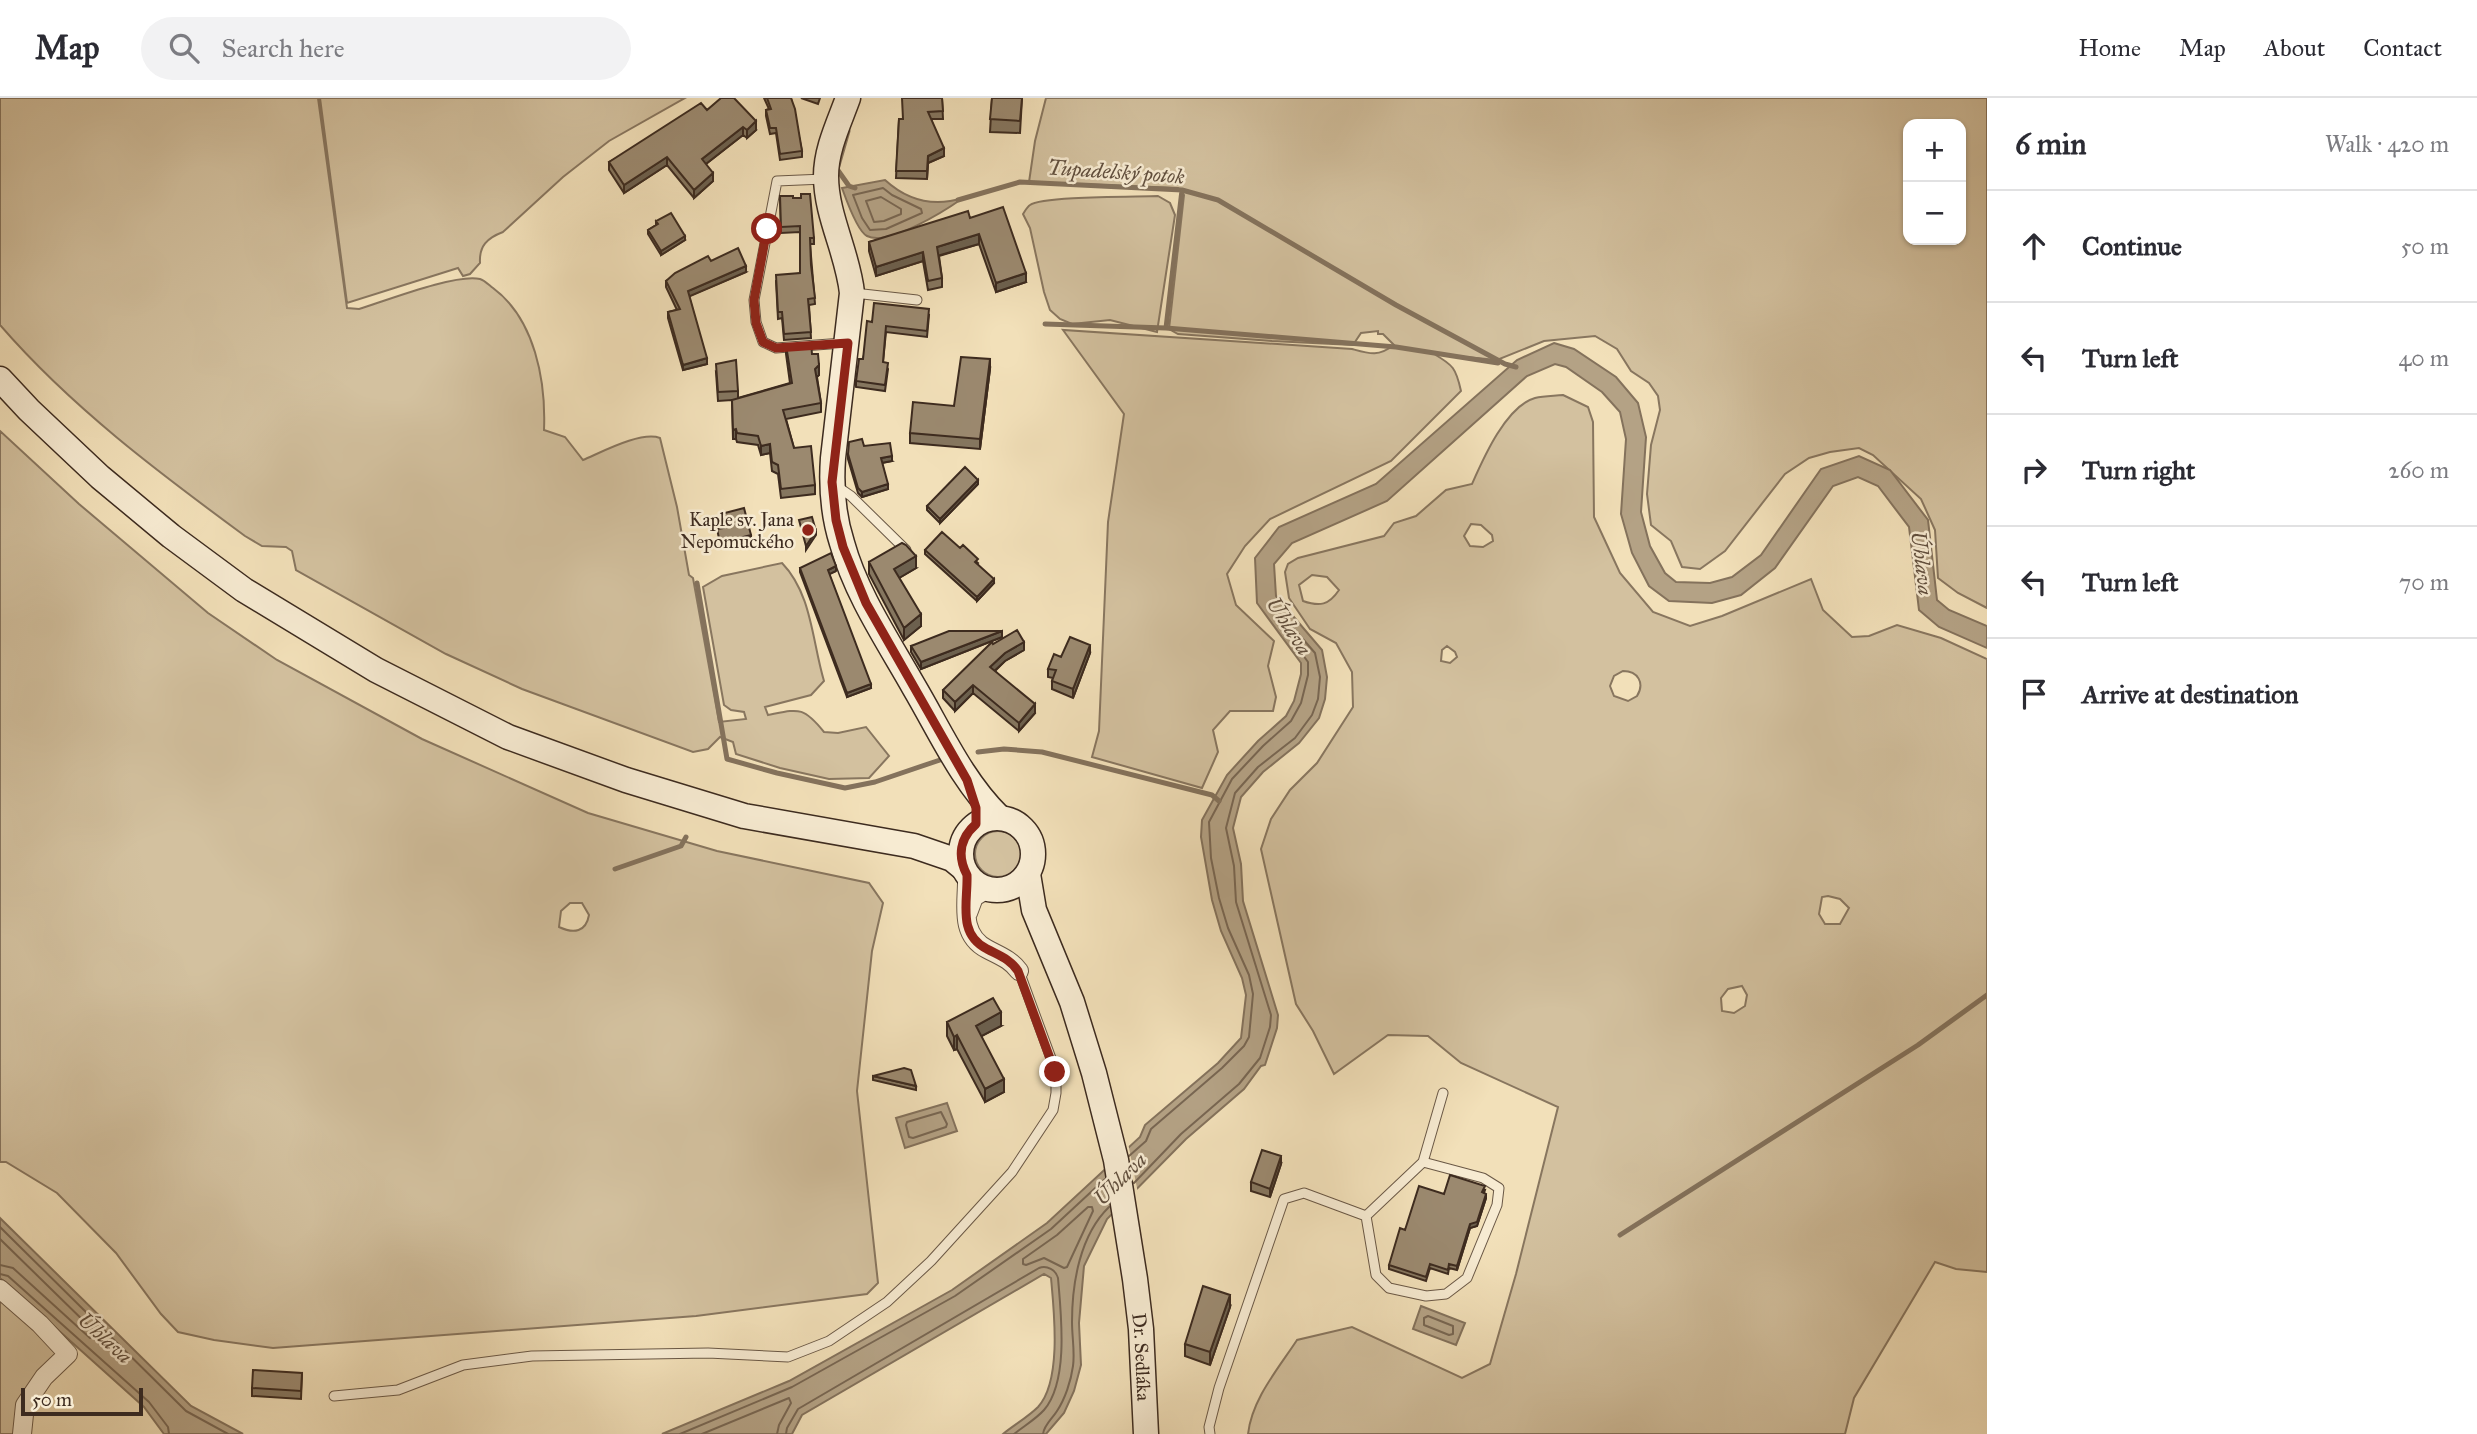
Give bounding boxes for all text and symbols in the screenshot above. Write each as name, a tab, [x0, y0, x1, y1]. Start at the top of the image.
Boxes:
search box	[141, 17, 631, 80]
text: Map	[35, 28, 99, 68]
icon: search	[165, 29, 203, 67]
text: Search here	[221, 32, 345, 64]
text: Home	[2078, 33, 2141, 63]
text: Map	[2179, 33, 2226, 63]
text: About	[2264, 33, 2325, 63]
text: Contact	[2363, 33, 2442, 63]
map controls	[1903, 119, 1966, 245]
button: +	[1903, 119, 1966, 182]
text: 6 min	[2015, 126, 2087, 162]
text: Walk · 420 m	[2325, 130, 2449, 158]
water label: Tupadelský potok	[1047, 154, 1186, 190]
button: −	[1903, 182, 1966, 245]
route start	[751, 213, 782, 244]
icon: ahead	[2015, 227, 2053, 265]
text: Continue	[2082, 230, 2182, 262]
text: 50 m	[2401, 232, 2449, 260]
icon: left	[2015, 339, 2053, 377]
text: Turn left	[2082, 342, 2178, 374]
text: 40 m	[2399, 344, 2449, 372]
icon: right	[2015, 451, 2053, 489]
text: Turn right	[2082, 454, 2195, 486]
text: 260 m	[2388, 456, 2449, 484]
place label: Kaple sv. Jana Nepomuckého	[680, 508, 795, 553]
marker: Kaple sv. Jana Nepomuckého	[800, 522, 816, 538]
water label: Úhlava	[1905, 529, 1940, 597]
icon: left	[2015, 563, 2053, 601]
text: Turn left	[2082, 566, 2178, 598]
text: 70 m	[2399, 568, 2449, 596]
water label: Úhlava	[1261, 591, 1318, 660]
icon: arrive	[2015, 675, 2053, 713]
text: Arrive at destination	[2082, 678, 2299, 710]
route end	[1039, 1056, 1070, 1087]
water label: Úhlava	[1087, 1146, 1152, 1211]
water label: Úhlava	[72, 1306, 138, 1369]
street label: Dr. Sedláka	[1127, 1312, 1155, 1403]
scale bar	[21, 1385, 144, 1417]
text: 50 m	[32, 1388, 72, 1411]

